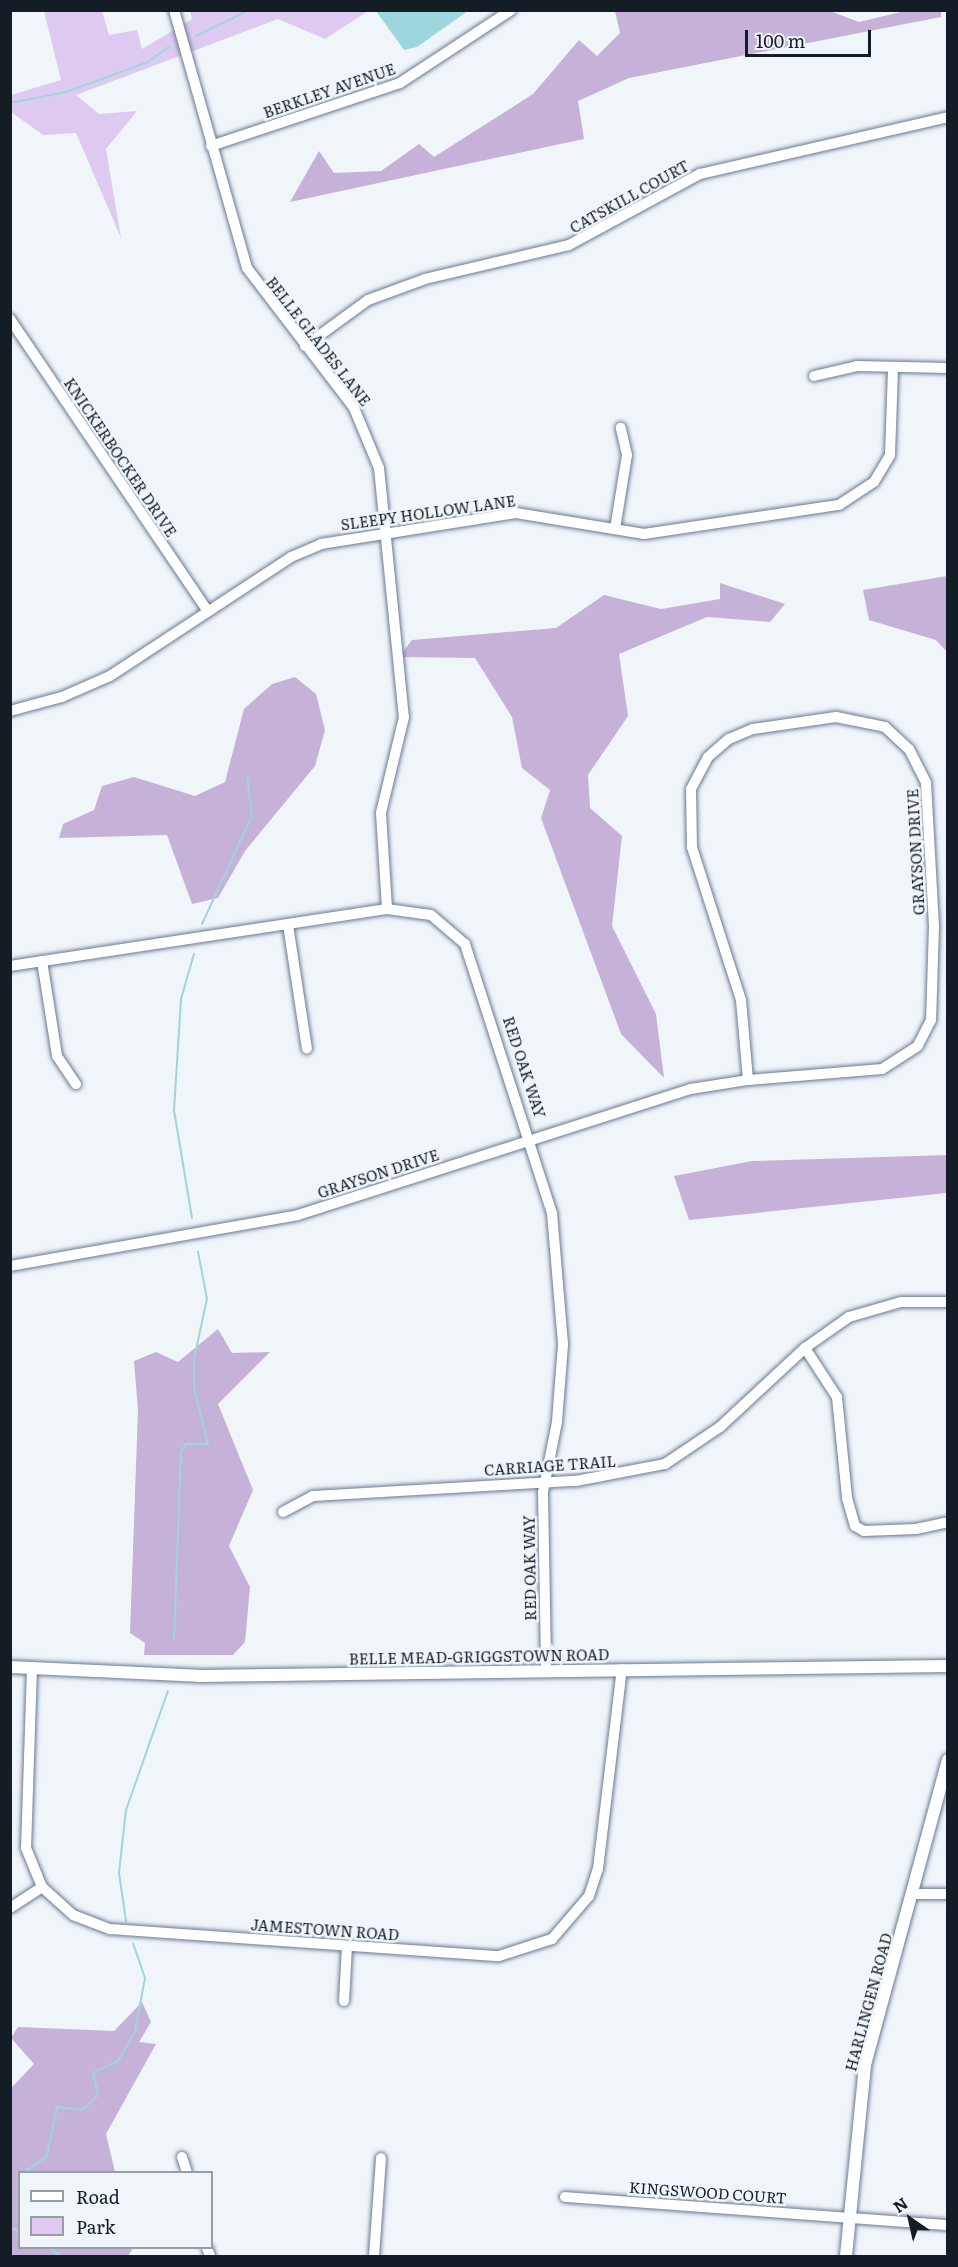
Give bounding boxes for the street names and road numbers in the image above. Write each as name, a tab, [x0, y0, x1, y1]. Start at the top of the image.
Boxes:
street label: BERKLEY AVENUE	[261, 59, 397, 121]
street label: CATSKILL COURT	[566, 156, 692, 236]
street label: BELLE GLADES LANE	[263, 273, 375, 409]
street label: KNICKERBOCKER DRIVE	[61, 374, 181, 540]
street label: SLEEPY HOLLOW LANE	[339, 491, 517, 533]
street label: GRAYSON DRIVE	[903, 788, 927, 916]
street label: RED OAK WAY	[500, 1014, 550, 1120]
street label: GRAYSON DRIVE	[315, 1145, 441, 1201]
street label: CARRIAGE TRAIL	[483, 1451, 617, 1479]
street label: RED OAK WAY	[519, 1515, 539, 1621]
street label: BELLE MEAD-GRIGGSTOWN ROAD	[349, 1645, 609, 1667]
street label: JAMESTOWN ROAD	[250, 1915, 400, 1943]
street label: HARLINGEN ROAD	[841, 1931, 895, 2073]
street label: KINGSWOOD COURT	[629, 2178, 787, 2206]

